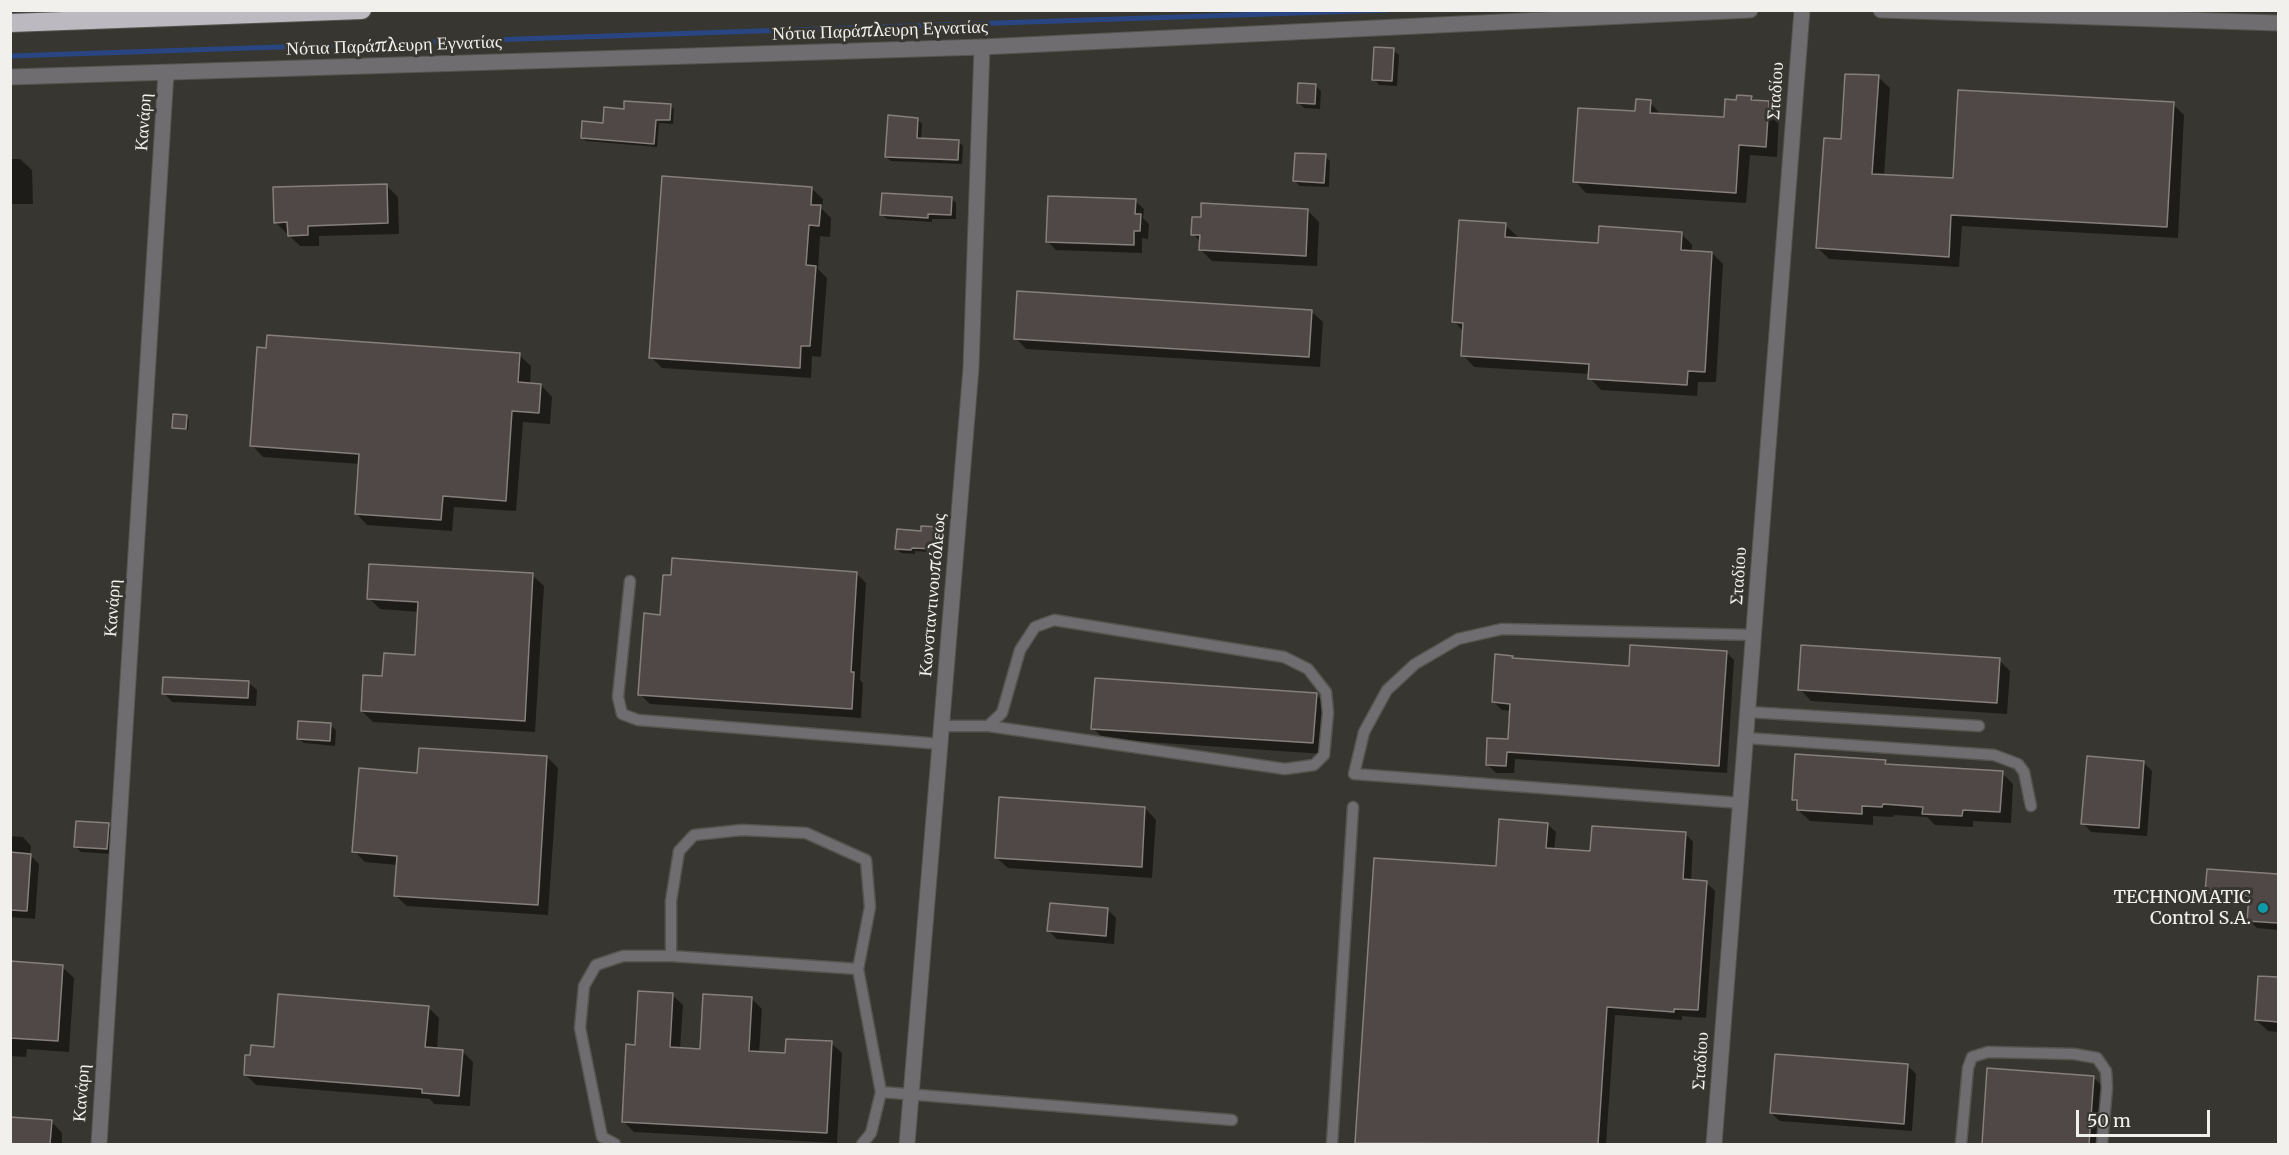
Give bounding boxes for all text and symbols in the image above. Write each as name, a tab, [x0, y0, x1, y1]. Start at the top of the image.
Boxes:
street label: Νότια Παράπλευρη Εγνατίας	[772, 16, 988, 46]
street label: Νότια Παράπλευρη Εγνατίας	[286, 31, 502, 61]
street label: Σταδίου	[1763, 61, 1789, 121]
street label: Κανάρη	[131, 92, 157, 152]
street label: Κωνσταντινουπόλεως	[915, 513, 951, 677]
street label: Σταδίου	[1726, 546, 1752, 606]
street label: Κανάρη	[100, 578, 126, 638]
place label: TECHNOMATIC Control S.A.	[2114, 887, 2251, 930]
marker: TECHNOMATIC Control S.A.	[2256, 901, 2270, 915]
street label: Σταδίου	[1688, 1031, 1714, 1091]
street label: Κανάρη	[69, 1063, 95, 1123]
scale bar	[2079, 1098, 2212, 1136]
text: 50 m	[2087, 1109, 2131, 1132]

